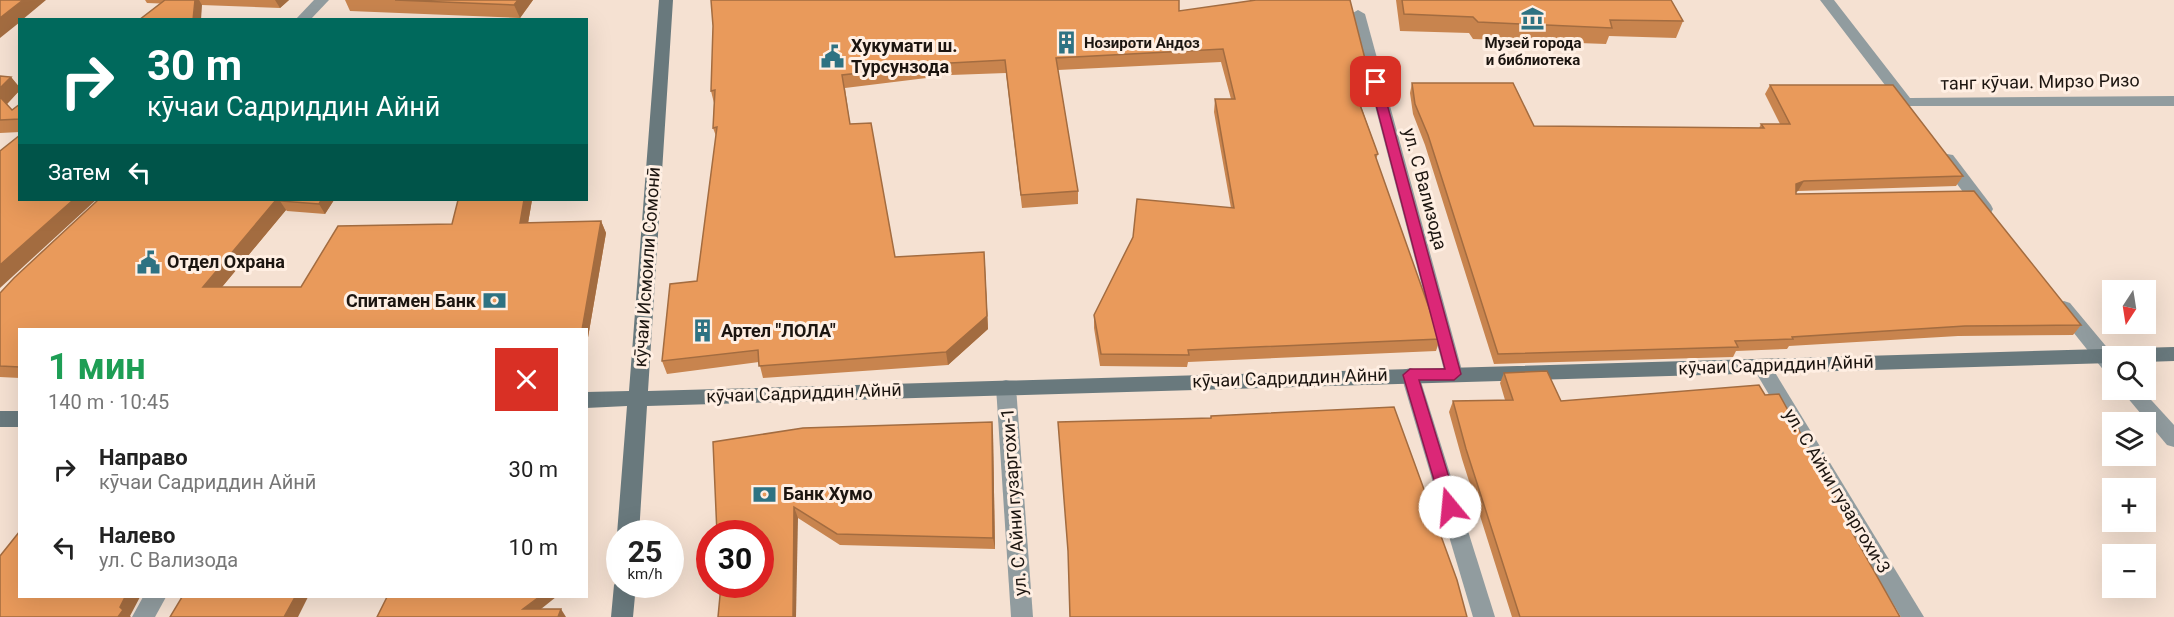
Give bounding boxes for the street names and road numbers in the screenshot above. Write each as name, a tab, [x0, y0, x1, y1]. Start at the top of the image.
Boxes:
street label: танг кӯчаи. Мирзо Ризо	[1940, 69, 2140, 94]
street label: ул. С Вализода	[1399, 126, 1452, 252]
street label: кӯчаи Исмоили Сомонӣ	[629, 166, 664, 368]
street label: кӯчаи Садриддин Айнӣ	[1678, 351, 1874, 378]
street label: кӯчаи Садриддин Айнӣ	[1192, 364, 1388, 391]
street label: кӯчаи Садриддин Айнӣ	[706, 379, 902, 406]
street label: ул. С Айни гузаргохи-3	[1780, 405, 1895, 577]
street label: ул. С Айни гузаргохи-1	[996, 407, 1031, 597]

